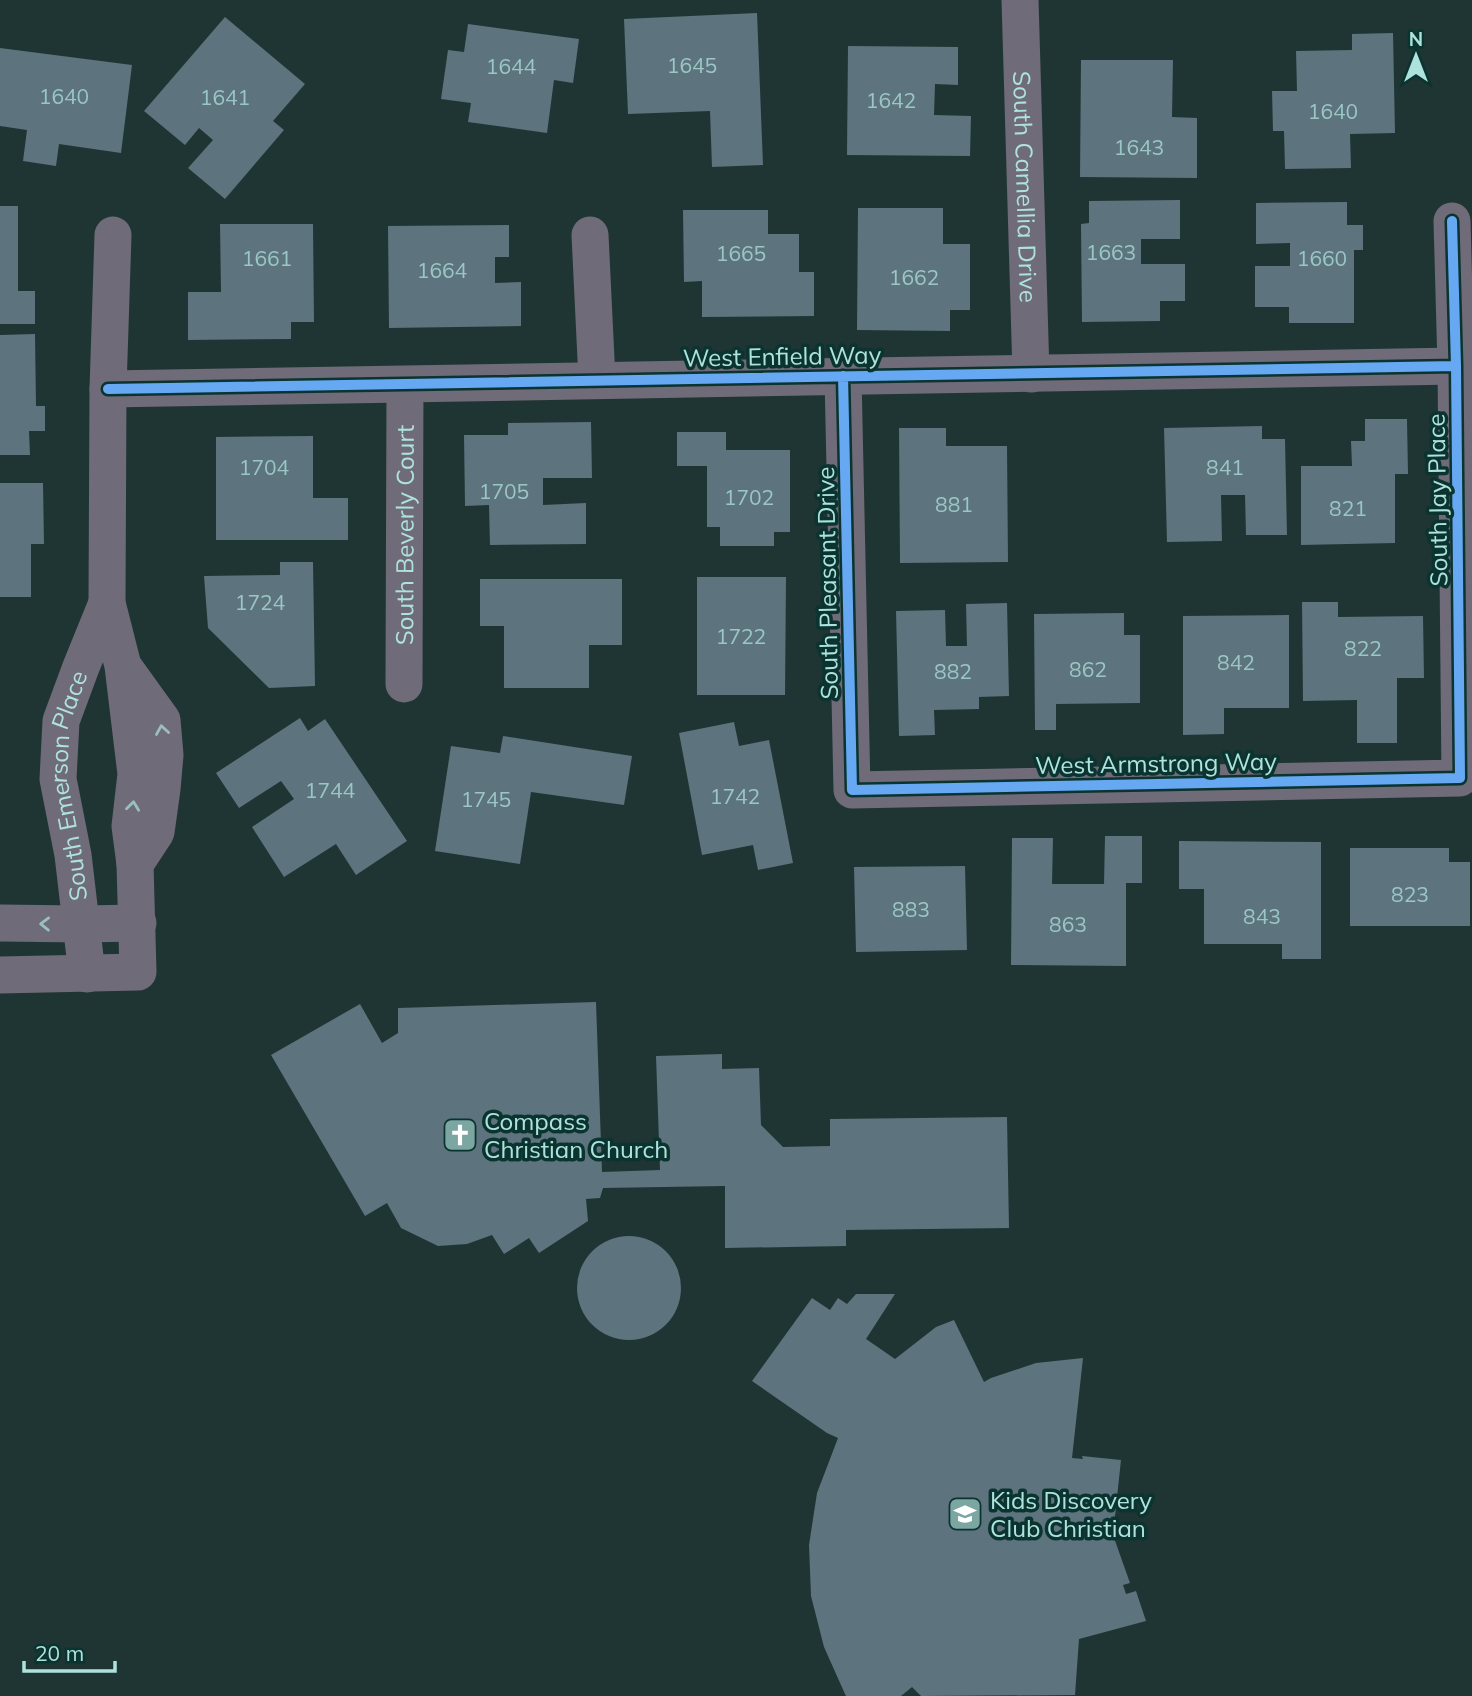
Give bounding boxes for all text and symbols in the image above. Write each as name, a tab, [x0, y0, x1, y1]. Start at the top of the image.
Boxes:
north arrow	[1381, 21, 1451, 91]
text: N	[1409, 27, 1423, 51]
house number: 1645	[667, 52, 717, 78]
house number: 1644	[486, 53, 537, 79]
street label: South Camellia Drive	[1007, 71, 1044, 303]
house number: 1640	[39, 83, 89, 109]
house number: 1641	[200, 84, 250, 110]
house number: 1642	[866, 87, 916, 113]
house number: 1640	[1308, 98, 1358, 124]
house number: 1643	[1114, 134, 1164, 160]
house number: 1663	[1086, 239, 1136, 265]
house number: 1665	[716, 240, 766, 266]
house number: 1661	[242, 245, 292, 271]
house number: 1660	[1297, 245, 1347, 271]
house number: 1664	[417, 257, 468, 283]
house number: 1662	[889, 264, 939, 290]
street label: West Enfield Way	[682, 339, 882, 373]
street label: South Jay Place	[1420, 413, 1454, 587]
street label: South Beverly Court	[389, 425, 420, 645]
house number: 1704	[239, 454, 290, 480]
house number: 841	[1206, 454, 1244, 480]
street label: South Pleasant Drive	[810, 466, 844, 700]
house number: 1705	[479, 478, 529, 504]
house number: 1702	[724, 484, 774, 510]
house number: 881	[935, 491, 973, 517]
house number: 821	[1329, 495, 1367, 521]
house number: 1724	[235, 589, 286, 615]
house number: 1722	[716, 623, 766, 649]
house number: 822	[1344, 635, 1382, 661]
house number: 842	[1217, 649, 1255, 675]
house number: 862	[1069, 656, 1107, 682]
house number: 882	[934, 658, 972, 684]
street label: South Emerson Place	[43, 666, 93, 903]
one-way arrow	[155, 724, 170, 736]
street label: West Armstrong Way	[1035, 746, 1277, 780]
house number: 1744	[305, 777, 356, 803]
house number: 1742	[710, 783, 760, 809]
house number: 1745	[461, 786, 511, 812]
one-way arrow	[125, 800, 140, 812]
house number: 823	[1391, 881, 1429, 907]
house number: 883	[892, 896, 930, 922]
house number: 843	[1243, 903, 1281, 929]
house number: 863	[1049, 911, 1087, 937]
one-way arrow	[39, 916, 50, 931]
place label: Compass Christian Church	[484, 1106, 668, 1164]
church icon: Compass Christian Church	[441, 1116, 479, 1154]
place label: Kids Discovery Club Christian	[990, 1485, 1152, 1543]
school or university icon: Kids Discovery Club Christian	[946, 1495, 984, 1533]
scale bar	[24, 1630, 116, 1674]
text: 20 m	[35, 1640, 84, 1666]

